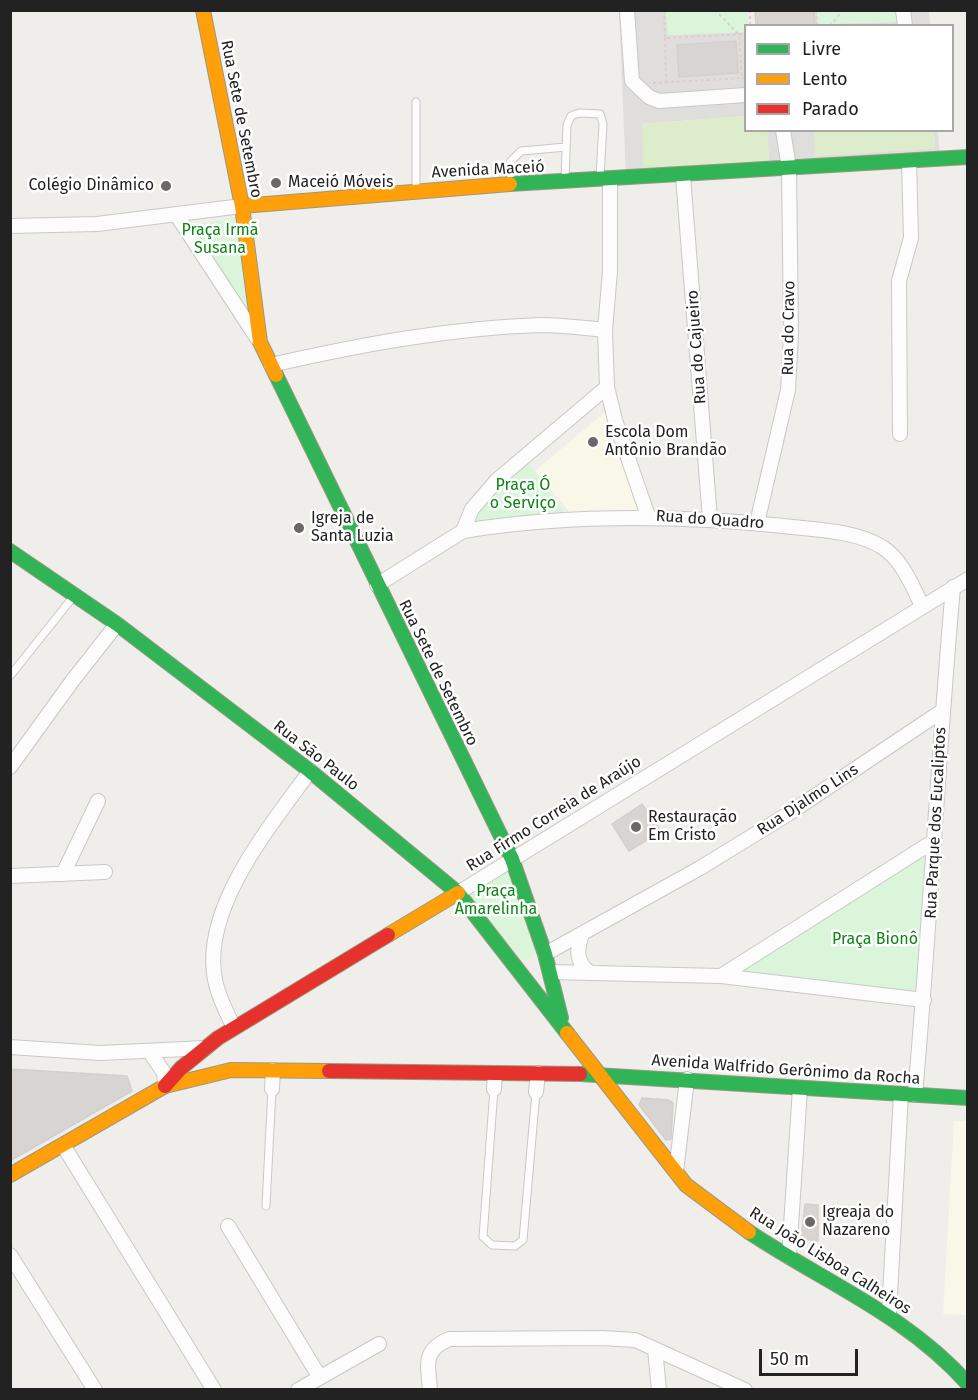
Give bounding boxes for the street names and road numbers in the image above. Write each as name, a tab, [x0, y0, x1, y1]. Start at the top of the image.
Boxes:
street label: Rua Sete de Setembro	[216, 38, 266, 200]
street label: Avenida Maceió	[431, 157, 545, 183]
street label: Rua do Cravo	[779, 280, 799, 376]
street label: Rua do Cajueiro	[683, 289, 711, 405]
street label: Rua do Quadro	[655, 507, 765, 533]
street label: Rua Sete de Setembro	[394, 597, 482, 749]
street label: Rua São Paulo	[269, 717, 363, 795]
street label: Rua Parque dos Eucaliptos	[921, 727, 951, 919]
street label: Rua Firmo Correia de Araújo	[463, 752, 645, 876]
street label: Rua Djalmo Lins	[754, 760, 862, 840]
street label: Avenida Walfrido Gerônimo da Rocha	[651, 1051, 921, 1089]
street label: Rua João Lisboa Calheiros	[746, 1203, 914, 1319]

